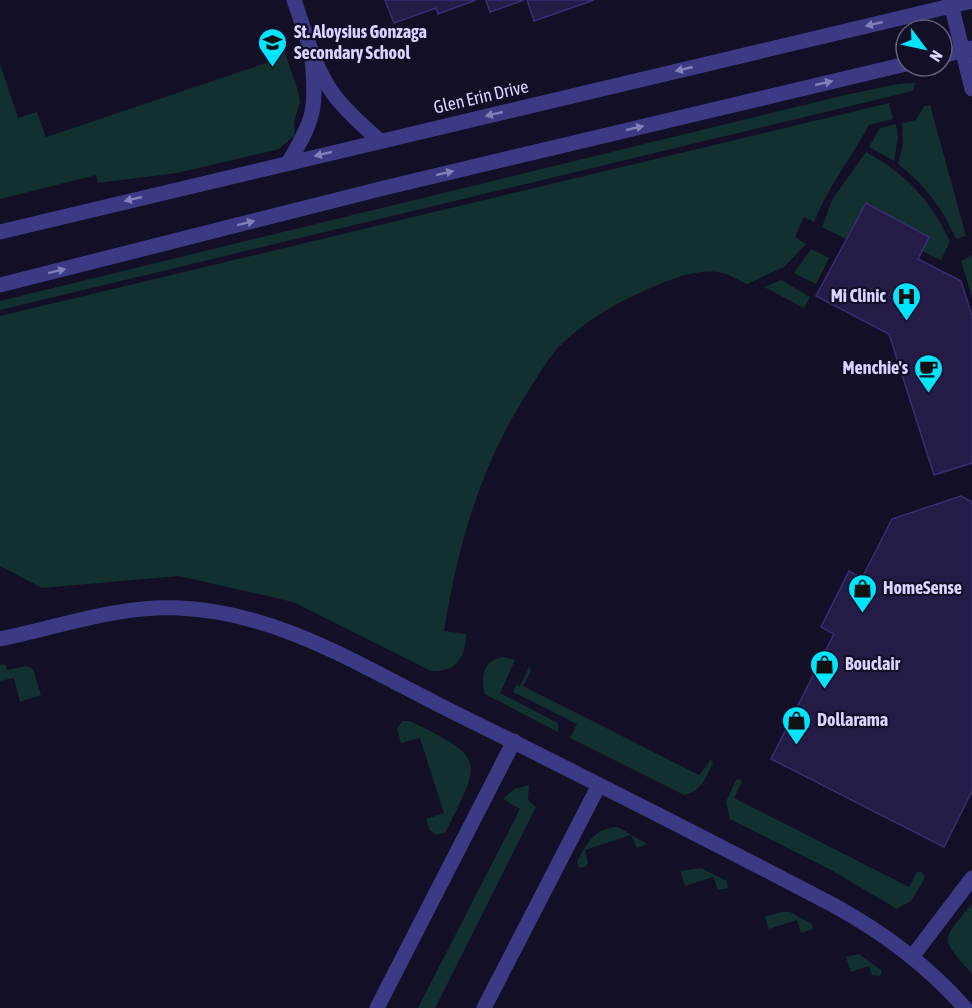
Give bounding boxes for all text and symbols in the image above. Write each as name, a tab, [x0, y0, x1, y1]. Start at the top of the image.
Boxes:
north arrow	[894, 18, 954, 78]
one-way arrow	[864, 20, 883, 30]
place label: St. Aloysius Gonzaga Secondary School	[294, 21, 427, 63]
school or university icon: St. Aloysius Gonzaga Secondary School	[257, 26, 289, 68]
text: N	[926, 47, 947, 65]
one-way arrow	[675, 65, 693, 75]
street label: Glen Erin Drive	[431, 75, 530, 118]
one-way arrow	[815, 78, 834, 88]
one-way arrow	[485, 110, 503, 120]
one-way arrow	[625, 123, 644, 133]
one-way arrow	[314, 150, 332, 160]
one-way arrow	[436, 168, 454, 178]
one-way arrow	[124, 194, 142, 204]
one-way arrow	[237, 217, 255, 227]
one-way arrow	[48, 265, 66, 275]
hospital icon: Mi Clinic	[891, 280, 923, 322]
place label: Mi Clinic	[831, 285, 886, 306]
cafe icon: Menchie's	[913, 352, 945, 394]
place label: Menchie's	[843, 357, 909, 378]
shop icon: HomeSense	[846, 572, 878, 614]
place label: HomeSense	[883, 577, 962, 598]
shop icon: Bouclair	[808, 648, 840, 690]
place label: Bouclair	[845, 653, 901, 674]
shop icon: Dollarama	[780, 704, 812, 746]
place label: Dollarama	[817, 709, 888, 730]

